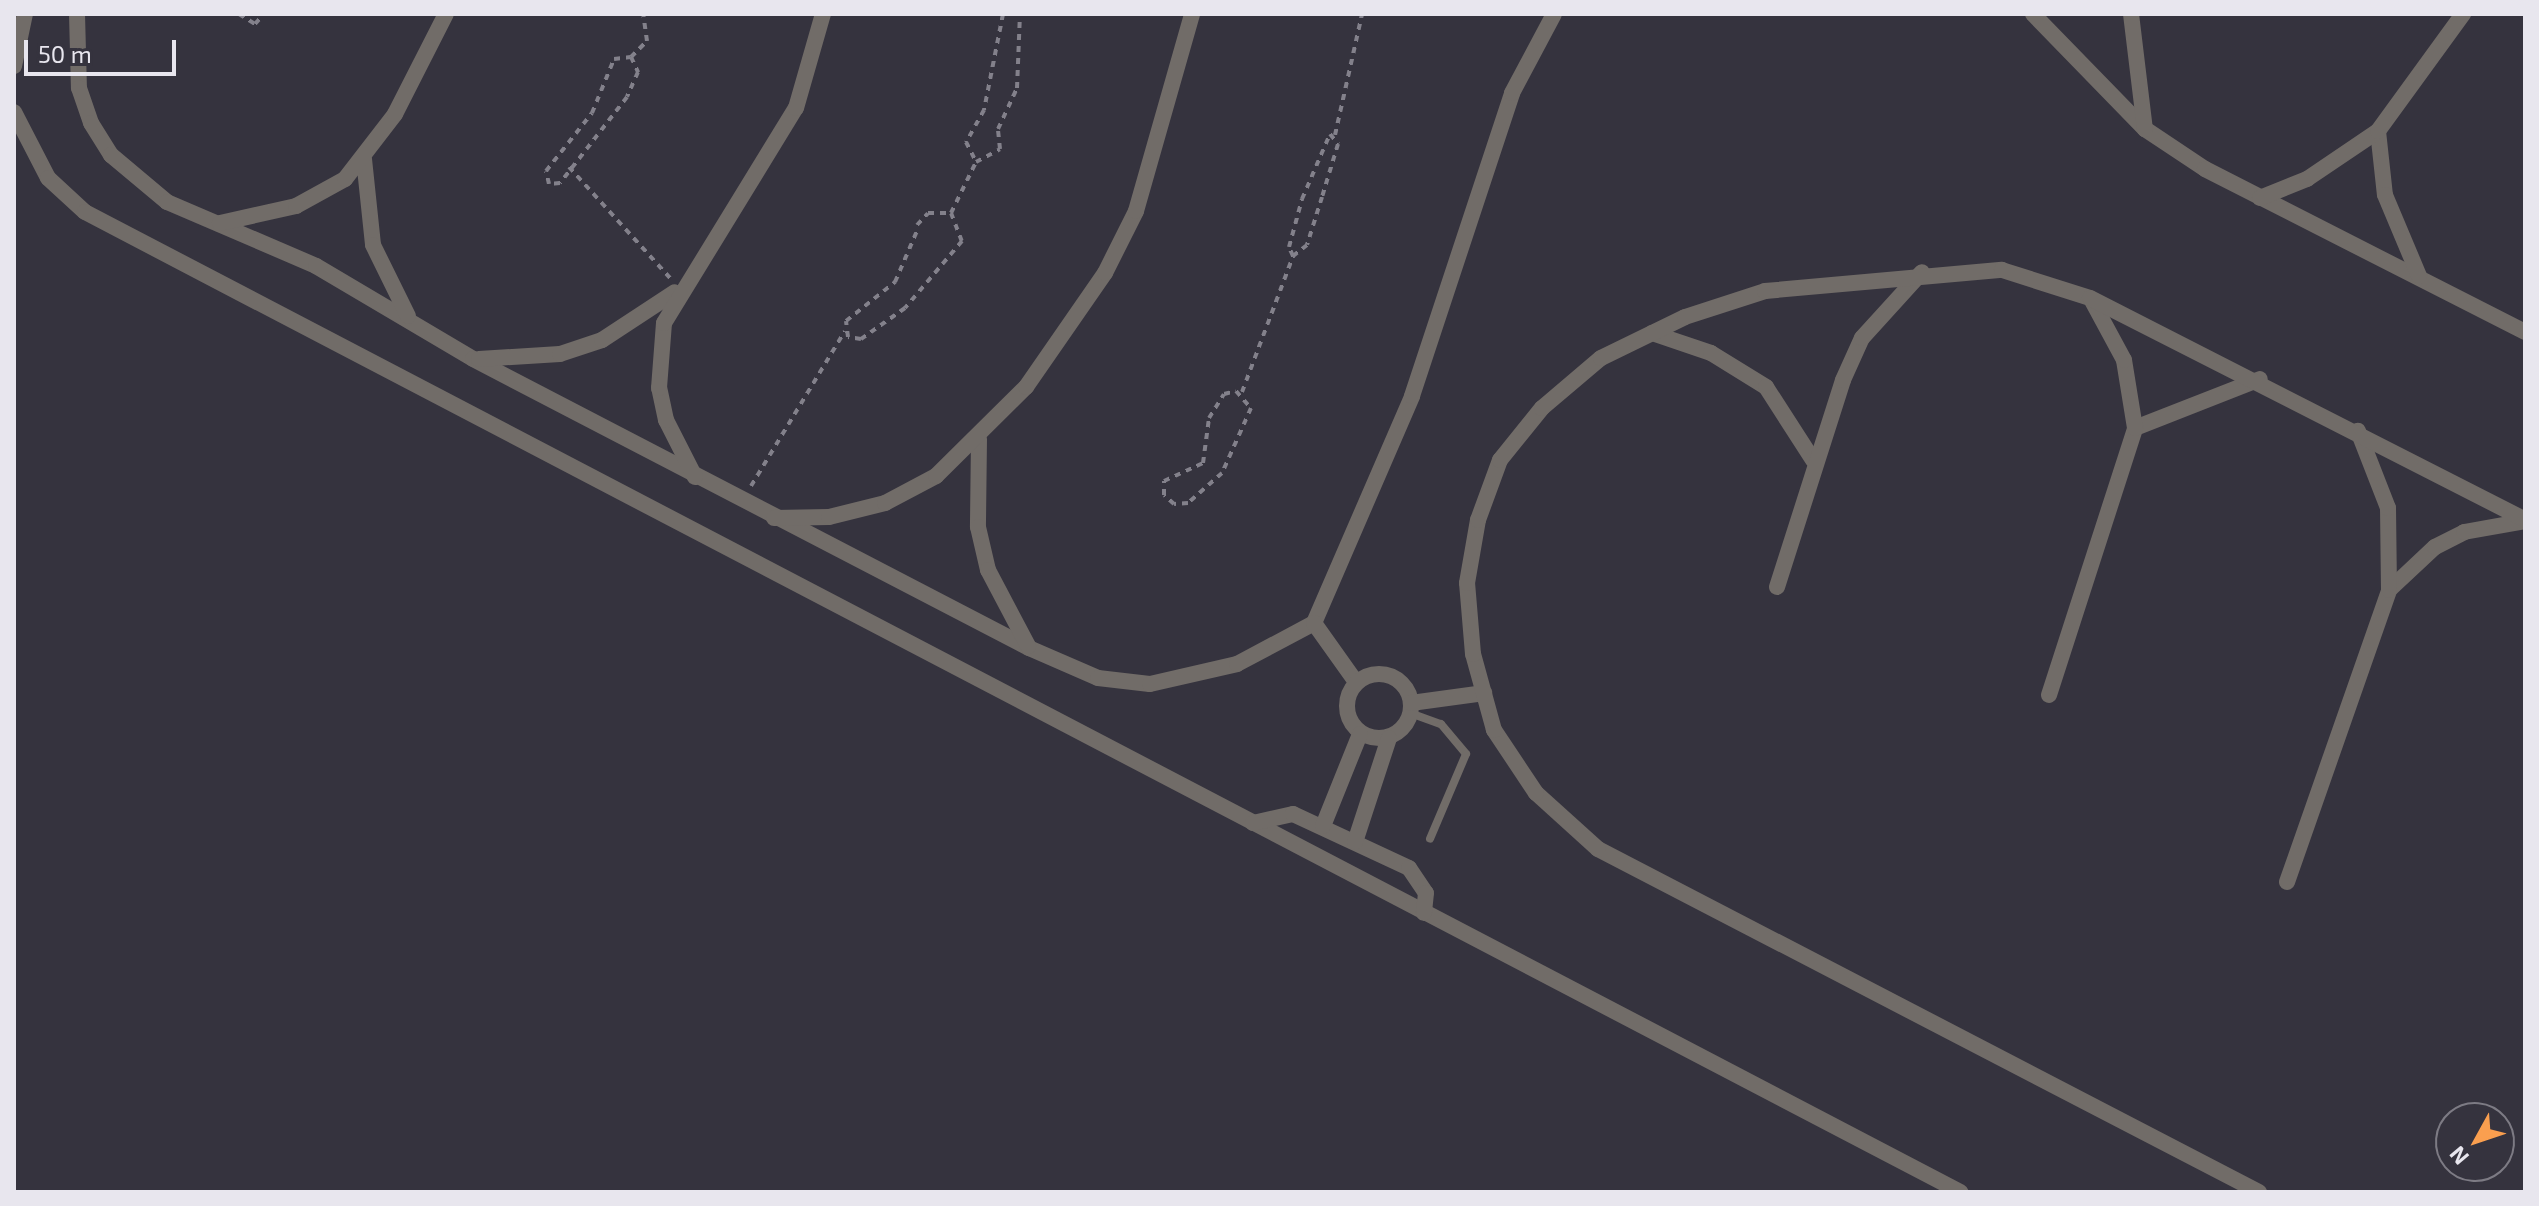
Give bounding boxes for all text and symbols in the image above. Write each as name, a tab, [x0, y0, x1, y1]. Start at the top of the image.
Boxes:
scale bar	[28, 24, 180, 74]
text: 50 m	[38, 39, 92, 68]
north arrow	[2435, 1102, 2515, 1182]
text: N	[2443, 1142, 2473, 1171]

